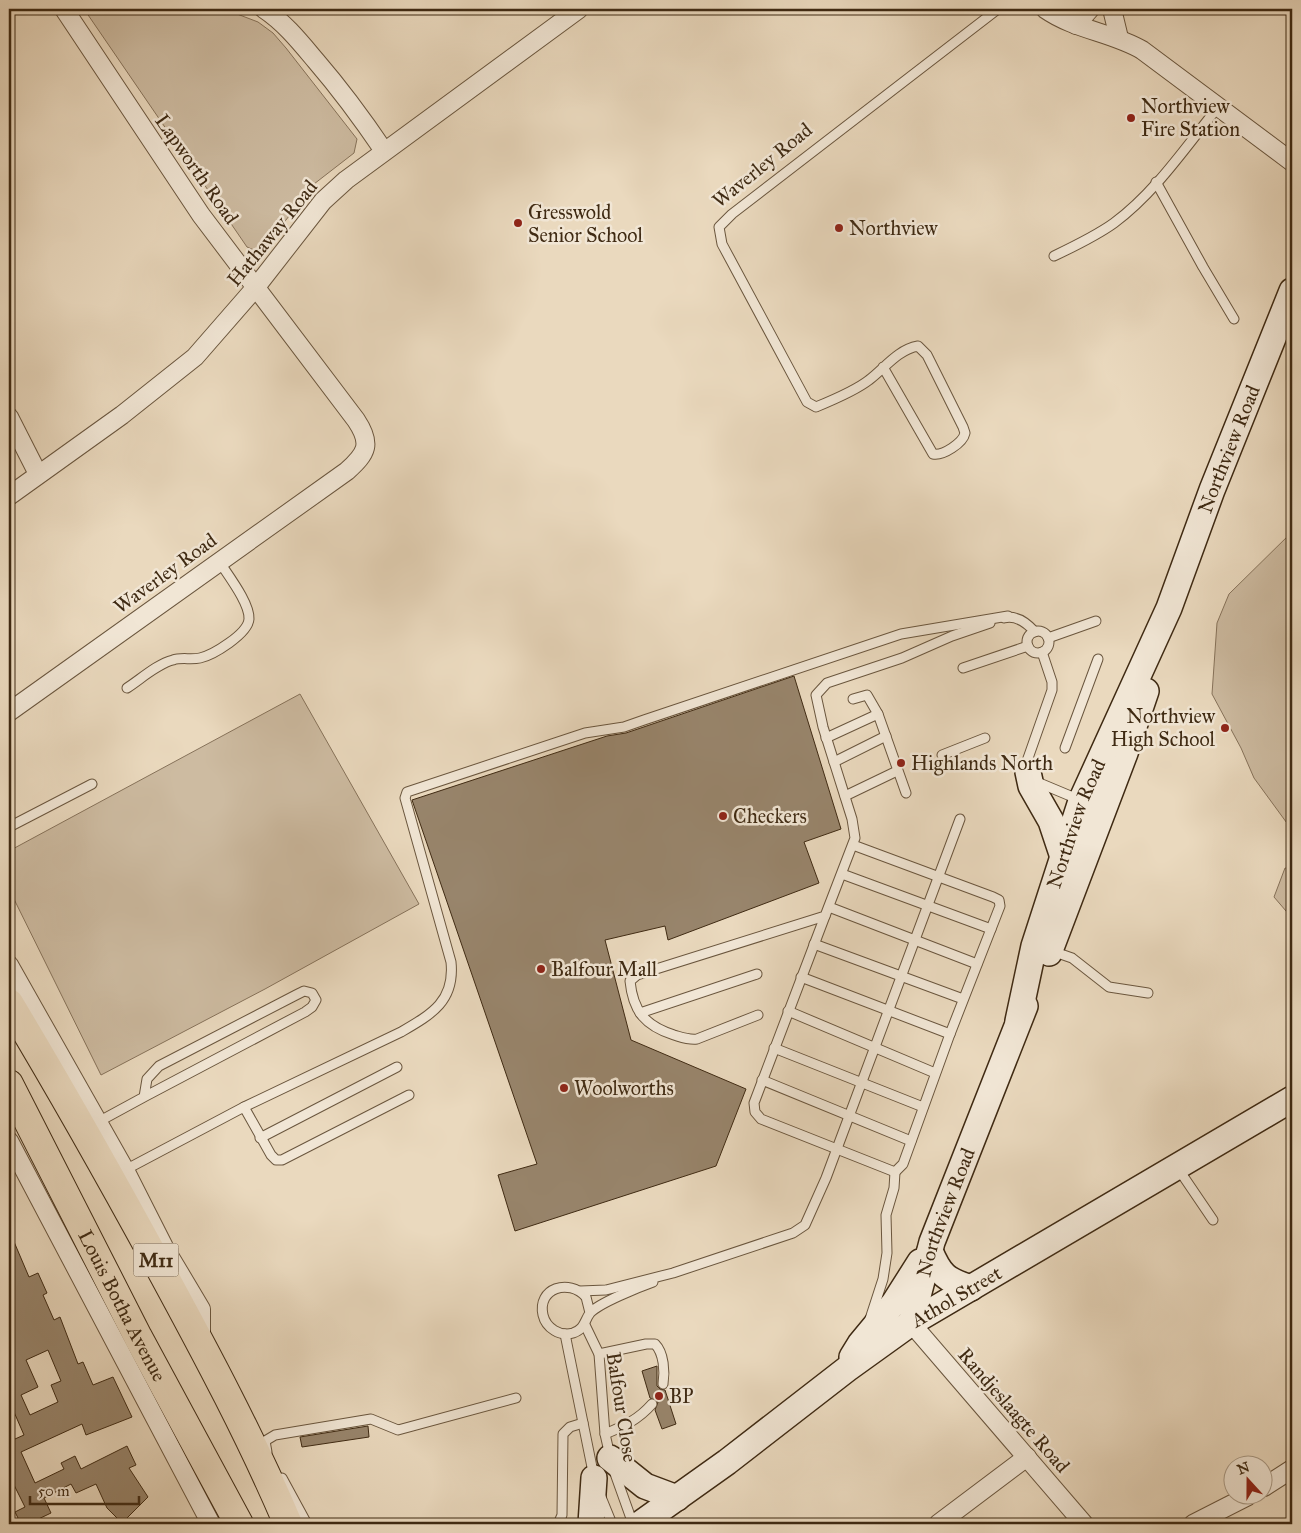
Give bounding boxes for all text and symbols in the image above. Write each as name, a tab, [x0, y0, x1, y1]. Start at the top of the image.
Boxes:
place label: Northview Fire Station	[1141, 94, 1240, 141]
street label: Lapworth Road	[150, 109, 244, 229]
marker: Northview Fire Station	[1125, 112, 1137, 124]
street label: Waverley Road	[707, 118, 817, 212]
street label: Hathaway Road	[222, 175, 322, 291]
place label: Gresswold Senior School	[528, 200, 643, 247]
place label: Northview	[849, 216, 939, 240]
marker: Gresswold Senior School	[512, 217, 524, 229]
marker: Northview	[833, 222, 845, 234]
street label: Northview Road	[1193, 382, 1265, 516]
street label: Waverley Road	[109, 528, 221, 618]
place label: Northview High School	[1111, 704, 1216, 752]
marker: Northview High School	[1219, 722, 1231, 734]
place label: Highlands North	[911, 751, 1053, 776]
street label: Northview Road	[1042, 755, 1110, 891]
marker: Highlands North	[895, 757, 907, 769]
place label: Checkers	[733, 804, 807, 828]
marker: Checkers	[717, 810, 729, 822]
place label: Balfour Mall	[551, 957, 658, 981]
marker: Balfour Mall	[535, 963, 547, 975]
place label: Woolworths	[574, 1076, 674, 1100]
marker: Woolworths	[558, 1082, 570, 1094]
street label: Northview Road	[911, 1144, 980, 1279]
street label: Louis Botha Avenue	[73, 1226, 172, 1386]
road number: M11	[134, 1244, 178, 1276]
street label: Athol Street	[906, 1260, 1006, 1333]
street label: Randjeslaagte Road	[952, 1343, 1075, 1478]
street label: Balfour Close	[601, 1350, 643, 1464]
place label: BP	[669, 1384, 694, 1408]
marker: BP	[653, 1390, 665, 1402]
north arrow	[1224, 1456, 1274, 1506]
text: N	[1235, 1458, 1252, 1478]
scale bar	[30, 1473, 139, 1505]
text: 50 m	[38, 1482, 70, 1500]

